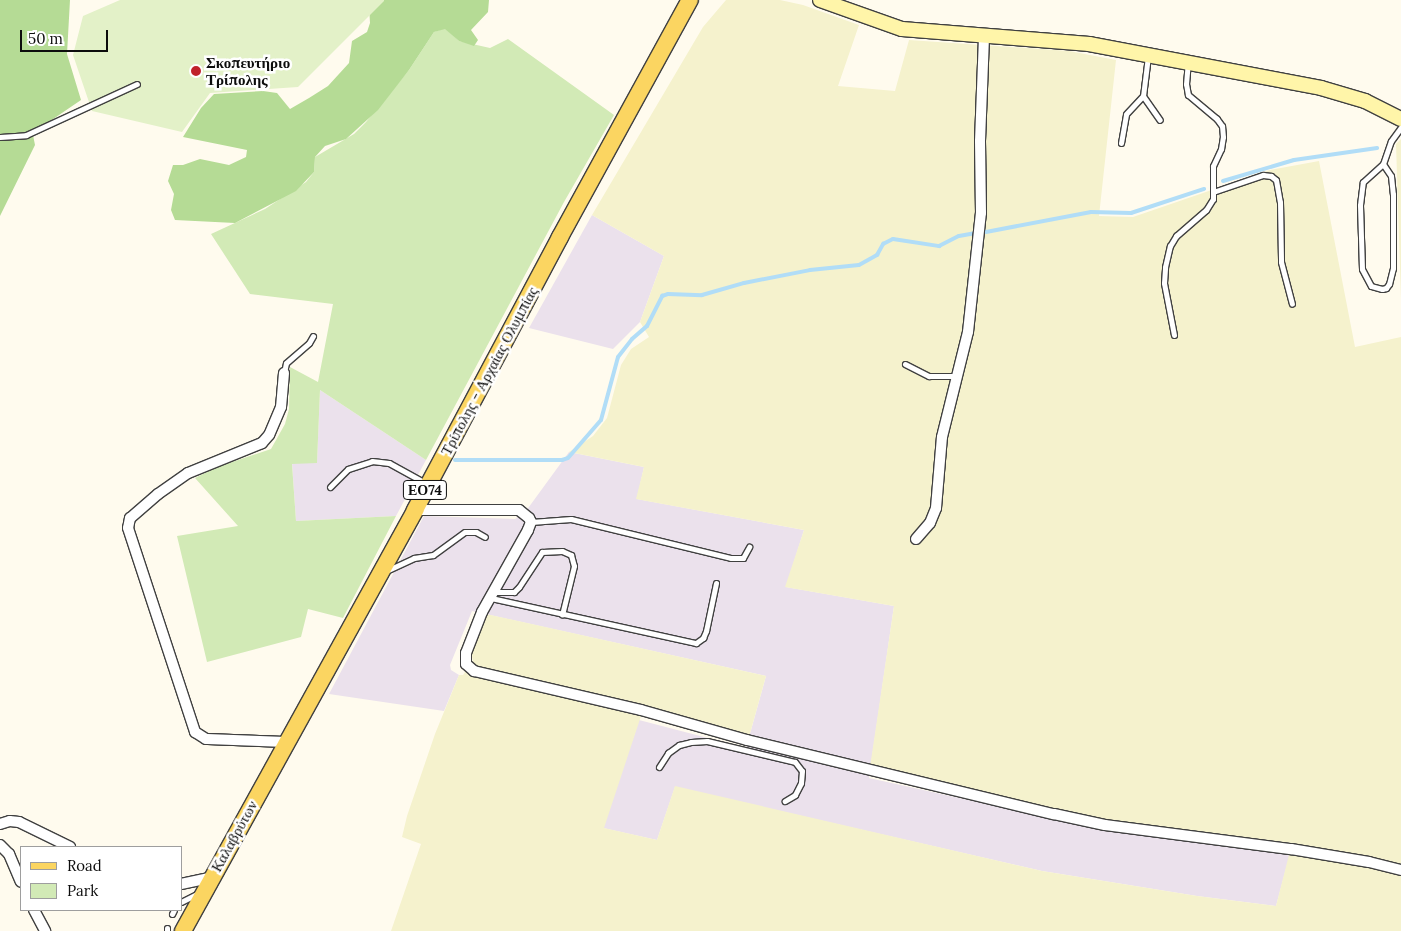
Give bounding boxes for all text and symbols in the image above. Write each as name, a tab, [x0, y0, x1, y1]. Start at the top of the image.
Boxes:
scale bar	[22, 20, 110, 52]
text: 50 m	[28, 29, 63, 48]
place label: Σκοπευτήριο Τρίπολης	[206, 53, 290, 88]
marker: Σκοπευτήριο Τρίπολης	[190, 65, 202, 77]
street label: Τρίπολης - Αρχαίας Ολυμπίας	[437, 284, 541, 458]
road number: ΕΟ74	[402, 478, 448, 502]
street label: Καλαβρύτων	[207, 797, 261, 875]
legend	[20, 846, 182, 911]
text: Road	[67, 856, 102, 875]
text: Park	[67, 881, 98, 900]

